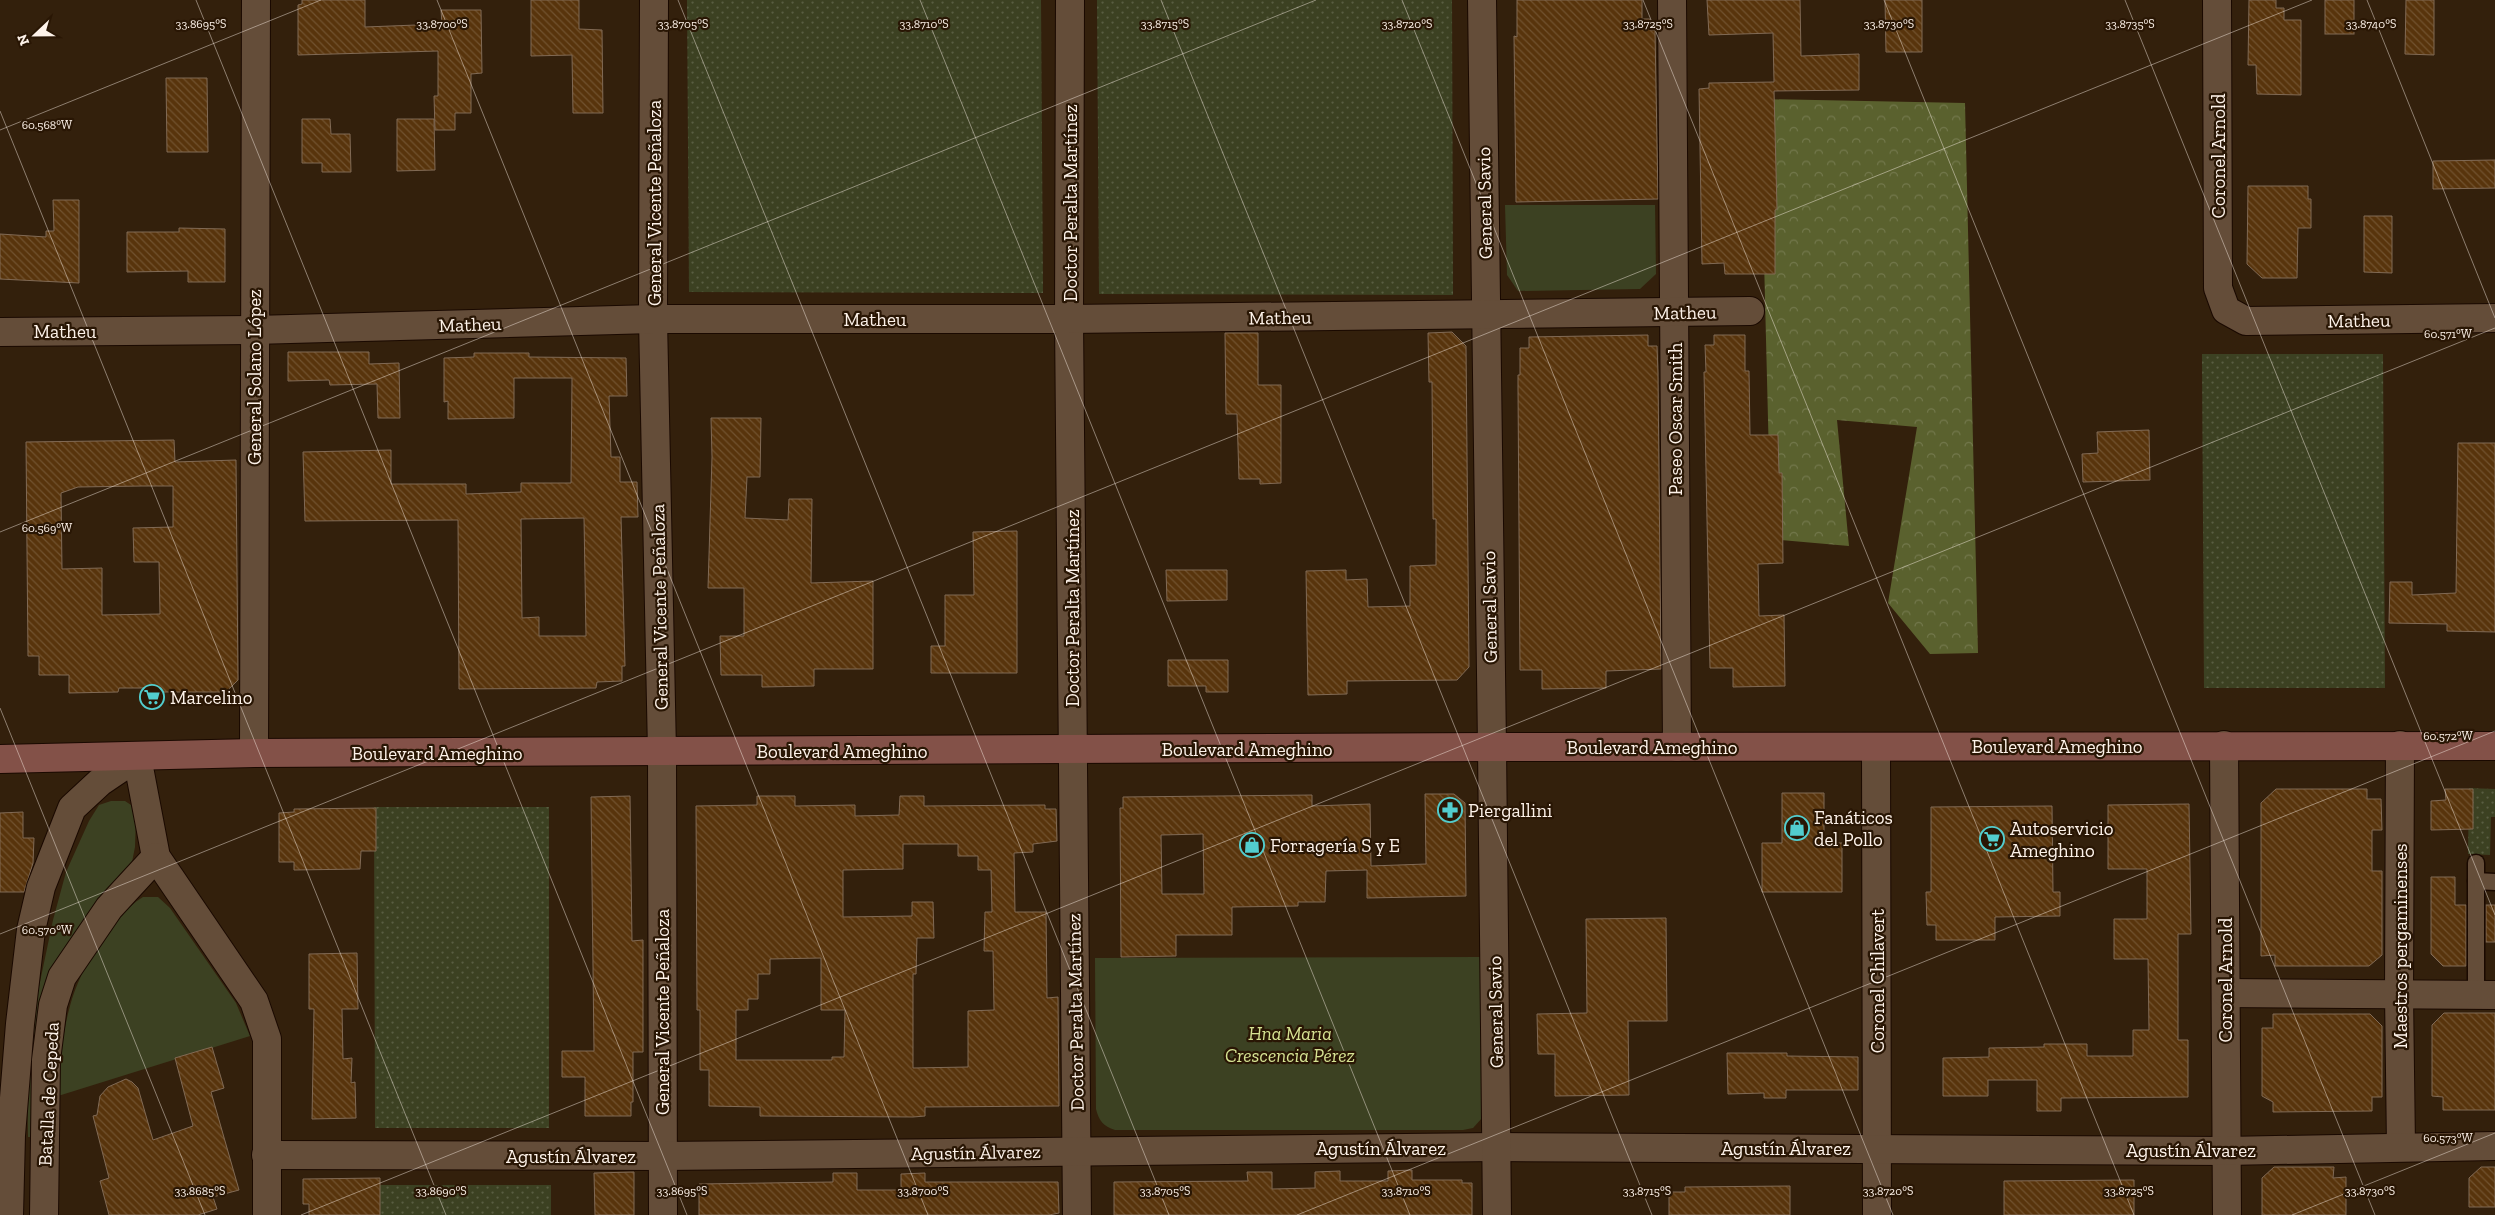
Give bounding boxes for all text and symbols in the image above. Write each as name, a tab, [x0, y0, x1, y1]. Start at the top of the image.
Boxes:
north arrow	[10, 10, 60, 60]
text: 33.8695°S	[176, 17, 226, 31]
text: 33.8700°S	[416, 17, 468, 31]
text: 33.8705°S	[658, 17, 708, 31]
text: 33.8710°S	[899, 17, 949, 31]
text: 33.8715°S	[1141, 17, 1189, 31]
text: 33.8720°S	[1382, 17, 1432, 31]
text: 33.8725°S	[1623, 17, 1673, 31]
text: 33.8730°S	[1864, 17, 1914, 31]
text: 33.8735°S	[2105, 17, 2155, 31]
text: 33.8740°S	[2346, 17, 2396, 31]
text: N	[13, 31, 33, 48]
street label: Coronel Arnold	[2207, 93, 2230, 218]
street label: General Vicente Peñaloza	[643, 100, 666, 306]
street label: Doctor Peralta Martínez	[1059, 104, 1082, 302]
text: 60.568°W	[22, 118, 73, 132]
street label: General Savio	[1472, 147, 1497, 259]
street label: General Solano López	[243, 289, 266, 465]
street label: Matheu	[1653, 300, 1717, 325]
street label: Matheu	[1248, 305, 1312, 330]
street label: Matheu	[843, 308, 907, 331]
street label: Matheu	[2327, 308, 2391, 333]
street label: Matheu	[438, 312, 502, 337]
street label: Matheu	[33, 320, 97, 343]
text: 60.571°W	[2424, 327, 2473, 341]
street label: Paseo Oscar Smith	[1664, 342, 1687, 495]
street label: General Vicente Peñaloza	[646, 504, 673, 710]
street label: Doctor Peralta Martínez	[1061, 509, 1084, 707]
text: 60.569°W	[22, 521, 73, 535]
street label: General Savio	[1477, 551, 1502, 663]
supermarket icon: Marcelino	[139, 684, 165, 710]
place label: Marcelino	[170, 686, 253, 709]
text: 60.572°W	[2423, 729, 2474, 743]
street label: Boulevard Ameghino	[1971, 735, 2143, 758]
street label: Boulevard Ameghino	[1566, 736, 1738, 759]
street label: Boulevard Ameghino	[1161, 738, 1333, 761]
street label: Boulevard Ameghino	[756, 740, 928, 763]
street label: Boulevard Ameghino	[351, 742, 523, 765]
pharmacy icon: Piergallini	[1437, 797, 1463, 823]
place label: Piergallini	[1468, 799, 1552, 822]
place label: Fanáticos del Pollo	[1814, 806, 1893, 851]
shop icon: Fanáticos del Pollo	[1784, 815, 1810, 841]
place label: Autoservicio Ameghino	[2010, 817, 2114, 862]
supermarket icon: Autoservicio Ameghino	[1979, 826, 2005, 852]
shop icon: Forragería S y E	[1239, 832, 1265, 858]
place label: Forragería S y E	[1270, 834, 1400, 857]
street label: Maestros pergaminenses	[2389, 843, 2412, 1049]
street label: General Vicente Peñaloza	[651, 909, 674, 1115]
street label: Coronel Chilavert	[1866, 909, 1889, 1053]
street label: Doctor Peralta Martínez	[1062, 913, 1089, 1111]
street label: Coronel Arnold	[2214, 917, 2237, 1042]
text: 60.570°W	[22, 923, 73, 937]
street label: General Savio	[1483, 956, 1508, 1068]
street label: Batalla de Cepeda	[33, 1021, 64, 1167]
park label: Hna Maria Crescencia Pérez	[1225, 1022, 1355, 1067]
text: 60.573°W	[2423, 1131, 2473, 1145]
street label: Agustín Álvarez	[1316, 1137, 1446, 1160]
street label: Agustín Álvarez	[1721, 1137, 1851, 1160]
street label: Agustín Álvarez	[2126, 1139, 2256, 1162]
street label: Agustín Álvarez	[911, 1140, 1041, 1165]
street label: Agustín Álvarez	[506, 1145, 636, 1168]
text: 33.8685°S	[175, 1184, 225, 1198]
text: 33.8690°S	[415, 1184, 467, 1198]
text: 33.8695°S	[657, 1184, 707, 1198]
text: 33.8700°S	[897, 1184, 949, 1198]
text: 33.8705°S	[1140, 1184, 1190, 1198]
text: 33.8710°S	[1381, 1184, 1431, 1198]
text: 33.8715°S	[1623, 1184, 1671, 1198]
text: 33.8720°S	[1863, 1184, 1913, 1198]
text: 33.8725°S	[2104, 1184, 2154, 1198]
text: 33.8730°S	[2345, 1184, 2395, 1198]

